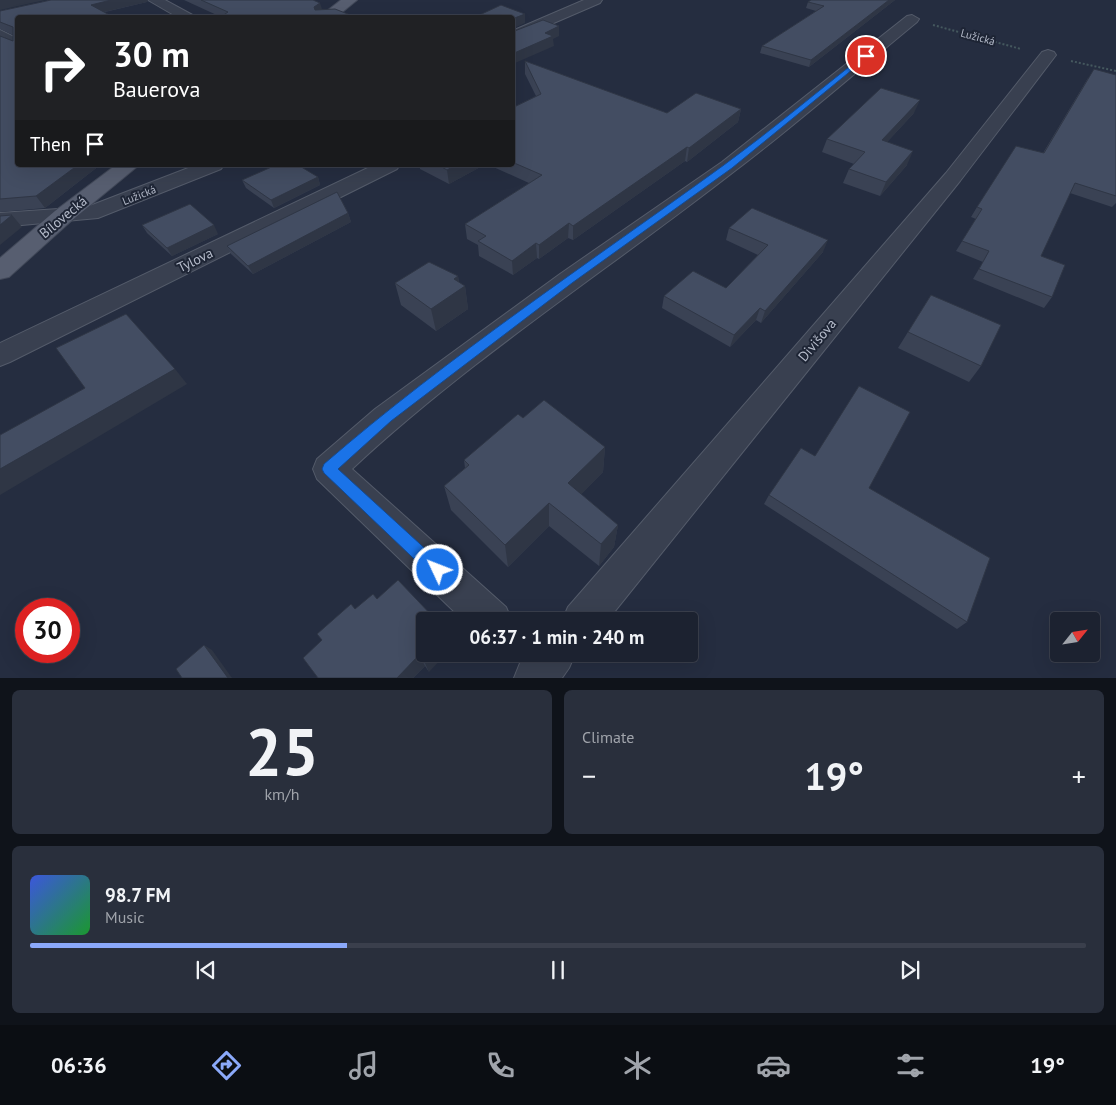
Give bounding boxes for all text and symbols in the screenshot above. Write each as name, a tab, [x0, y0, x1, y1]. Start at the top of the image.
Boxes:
street label: Lužická	[959, 26, 997, 48]
text: 30 m	[113, 31, 190, 77]
icon: right	[30, 35, 95, 100]
pin	[845, 35, 887, 77]
icon: arrive	[852, 42, 880, 70]
text: Bauerova	[113, 75, 200, 103]
icon: arrive	[81, 130, 109, 158]
text: Then	[30, 132, 71, 156]
street label: Lužická	[120, 182, 158, 208]
street label: Bílovecká	[35, 192, 91, 242]
street label: Tylova	[174, 244, 216, 276]
street label: Divišova	[794, 315, 840, 365]
position arrow	[411, 543, 463, 595]
speed limit sign: 30	[15, 598, 80, 663]
north arrow	[1050, 612, 1100, 662]
map controls	[1050, 612, 1100, 662]
text: 06:37 · 1 min · 240 m	[470, 625, 644, 649]
text: 25	[245, 709, 319, 793]
text: Climate	[582, 727, 634, 747]
text: 19°	[804, 751, 864, 800]
text: −	[582, 757, 596, 794]
text: +	[1072, 757, 1086, 794]
text: km/h	[264, 784, 300, 804]
text: 98.7 FM	[105, 883, 171, 907]
text: Music	[105, 907, 145, 927]
icon: previous	[192, 956, 220, 984]
icon: pause	[544, 956, 572, 984]
icon: next	[896, 956, 924, 984]
icon: directions	[209, 1048, 244, 1083]
icon: music	[346, 1048, 381, 1083]
icon: phone	[483, 1048, 518, 1083]
icon: climate	[620, 1048, 655, 1083]
icon: car	[756, 1048, 791, 1083]
icon: filters	[893, 1048, 928, 1083]
text: 06:36	[51, 1051, 107, 1079]
text: 19°	[1030, 1051, 1065, 1079]

